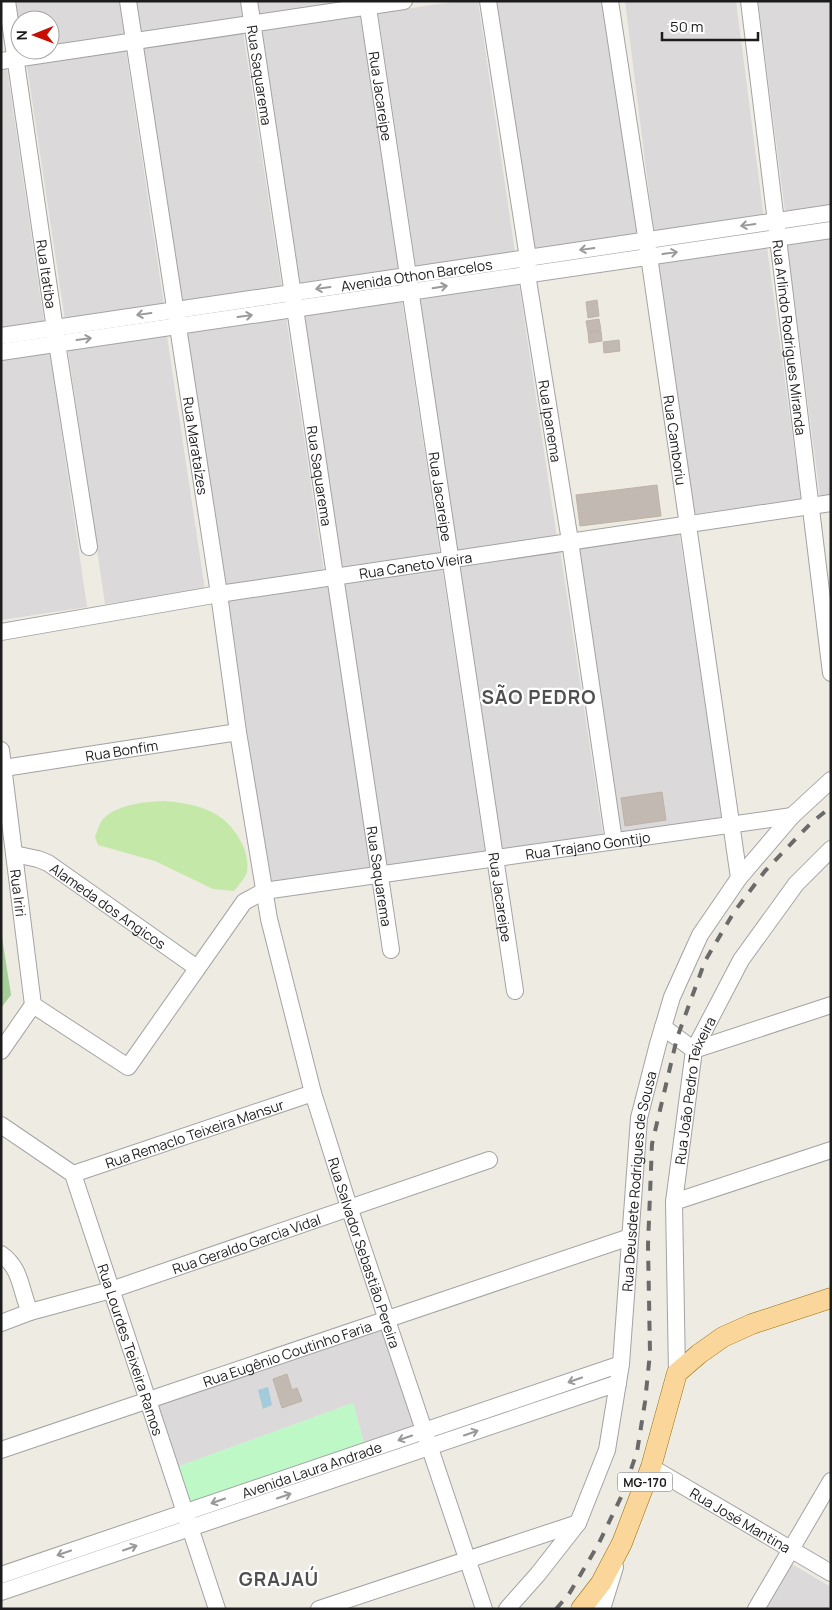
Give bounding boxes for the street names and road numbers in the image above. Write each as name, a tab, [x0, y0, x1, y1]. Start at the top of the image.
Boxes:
street label: Rua Saquarema	[243, 24, 277, 127]
street label: Rua Jacareipe	[365, 50, 397, 142]
street label: Rua Itatiba	[33, 238, 61, 310]
street label: Rua Arlindo Rodrigues Miranda	[769, 239, 811, 436]
street label: Avenida Othon Barcelos	[339, 254, 494, 295]
street label: Rua Ipanema	[535, 378, 567, 463]
street label: Rua Camboriu	[660, 394, 692, 486]
street label: Rua Marataízes	[179, 395, 213, 496]
street label: Rua Saquarema	[303, 424, 337, 527]
street label: Rua Jacareipe	[425, 450, 457, 543]
street label: Rua Caneto Vieira	[358, 547, 473, 583]
street label: Rua Bonfim	[84, 735, 159, 765]
street label: Rua Saquarema	[363, 825, 397, 928]
street label: Rua Trajano Gontijo	[524, 827, 651, 863]
street label: Rua Jacareipe	[485, 851, 517, 943]
street label: Alameda dos Angicos	[47, 858, 170, 953]
street label: Rua Iriri	[7, 868, 31, 918]
street label: Rua João Pedro Teixeira	[670, 1013, 719, 1166]
street label: Rua Deusdete Rodrigues de Sousa	[617, 1069, 660, 1292]
street label: Rua Remaclo Teixeira Mansur	[102, 1094, 286, 1172]
street label: Rua Salvador Sebastião Pereira	[324, 1155, 405, 1350]
street label: Rua Geraldo Garcia Vidal	[169, 1209, 323, 1278]
street label: Rua Lourdes Teixeira Ramos	[94, 1261, 168, 1438]
street label: Rua Eugênio Coutinho Faria	[200, 1316, 374, 1391]
street label: Avenida Laura Andrade	[239, 1437, 384, 1502]
road number: MG-170	[618, 1472, 672, 1491]
street label: Rua José Mantina	[687, 1483, 794, 1557]

